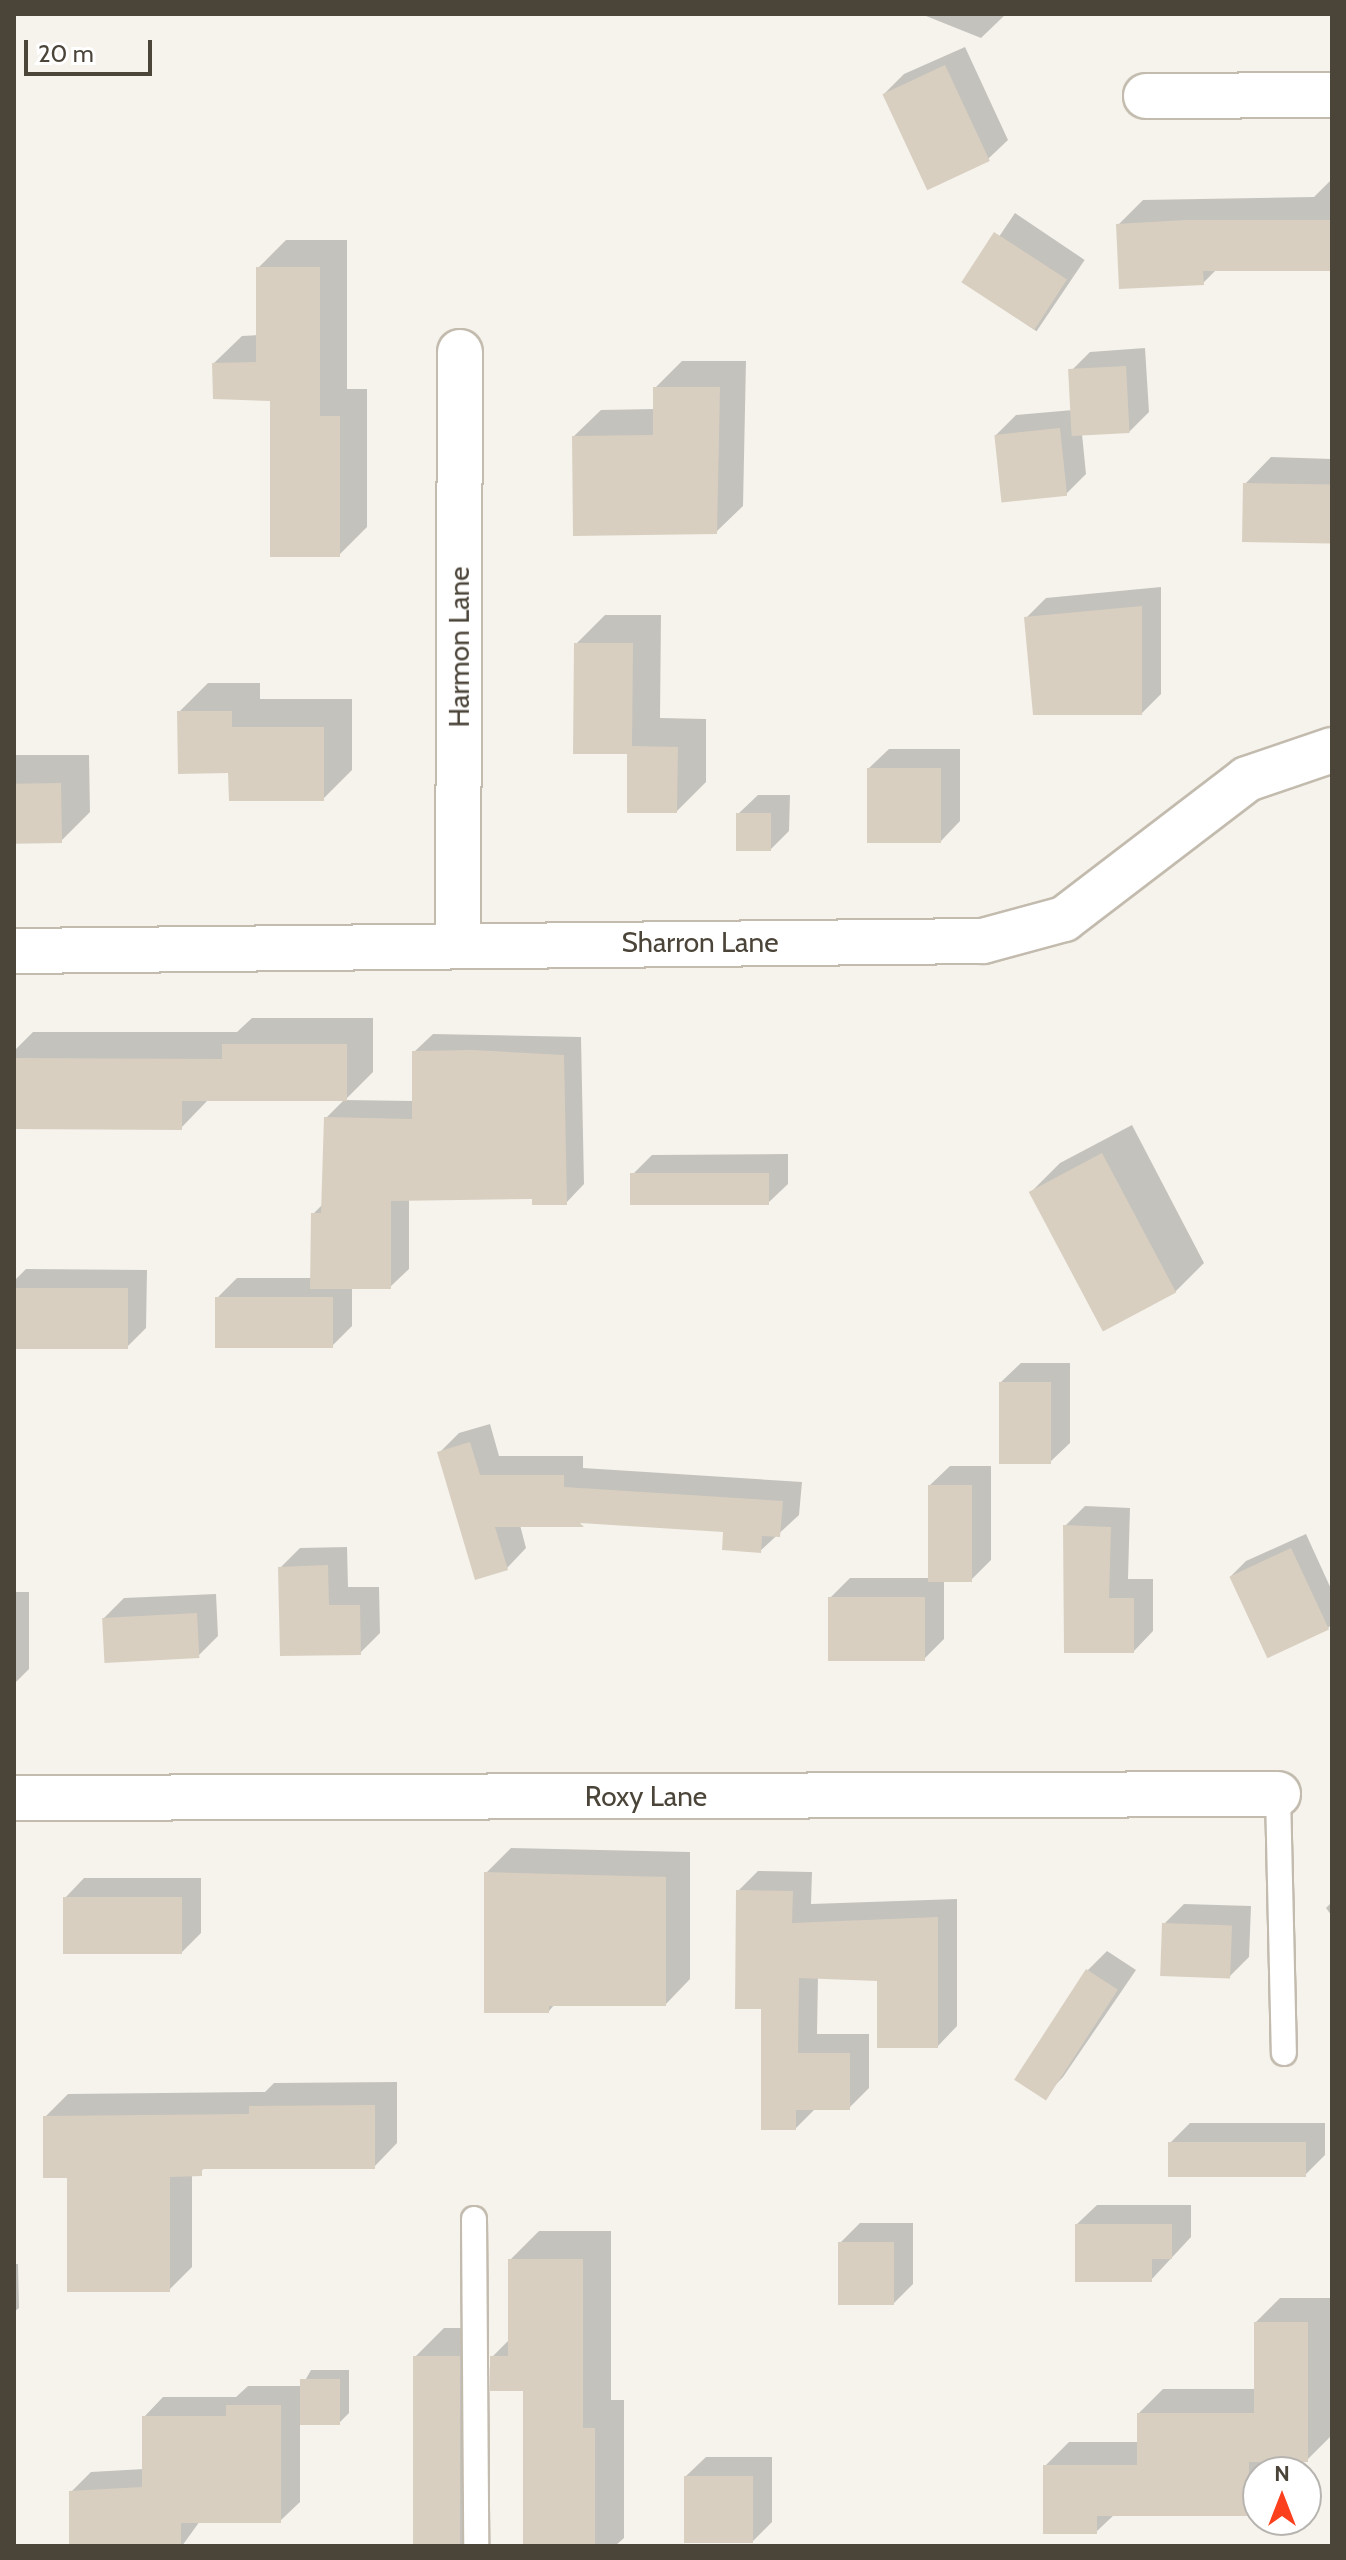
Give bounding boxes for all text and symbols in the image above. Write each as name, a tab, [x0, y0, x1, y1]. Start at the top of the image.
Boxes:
scale bar	[28, 24, 156, 74]
text: 20 m	[38, 39, 94, 68]
street label: Harmon Lane	[442, 566, 476, 728]
street label: Sharron Lane	[622, 925, 778, 959]
street label: Roxy Lane	[585, 1779, 707, 1813]
north arrow	[1242, 2456, 1322, 2536]
text: N	[1274, 2460, 1290, 2487]

